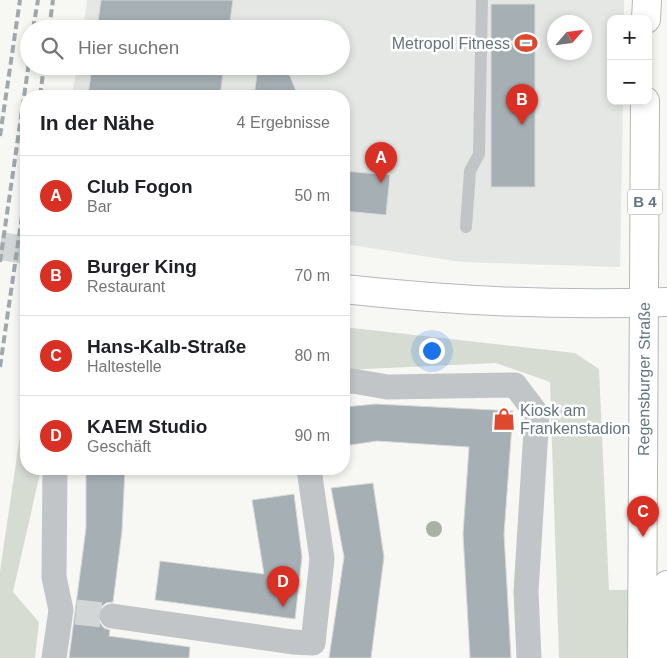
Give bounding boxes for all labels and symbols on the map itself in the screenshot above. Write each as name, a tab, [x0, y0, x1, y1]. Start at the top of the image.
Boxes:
north arrow	[547, 15, 592, 60]
sports icon: Metropol Fitness	[513, 30, 539, 56]
place label: Metropol Fitness	[392, 35, 510, 52]
pin: B	[506, 84, 538, 125]
pin: A	[365, 142, 397, 183]
road number: B 4	[628, 190, 662, 214]
street label: Regensburger Straße	[635, 302, 653, 456]
your location	[419, 338, 445, 364]
place label: Kiosk am Frankenstadion	[520, 402, 630, 437]
shop icon: Kiosk am Frankenstadion	[491, 406, 517, 432]
pin: C	[627, 496, 659, 537]
pin: D	[267, 566, 299, 607]

